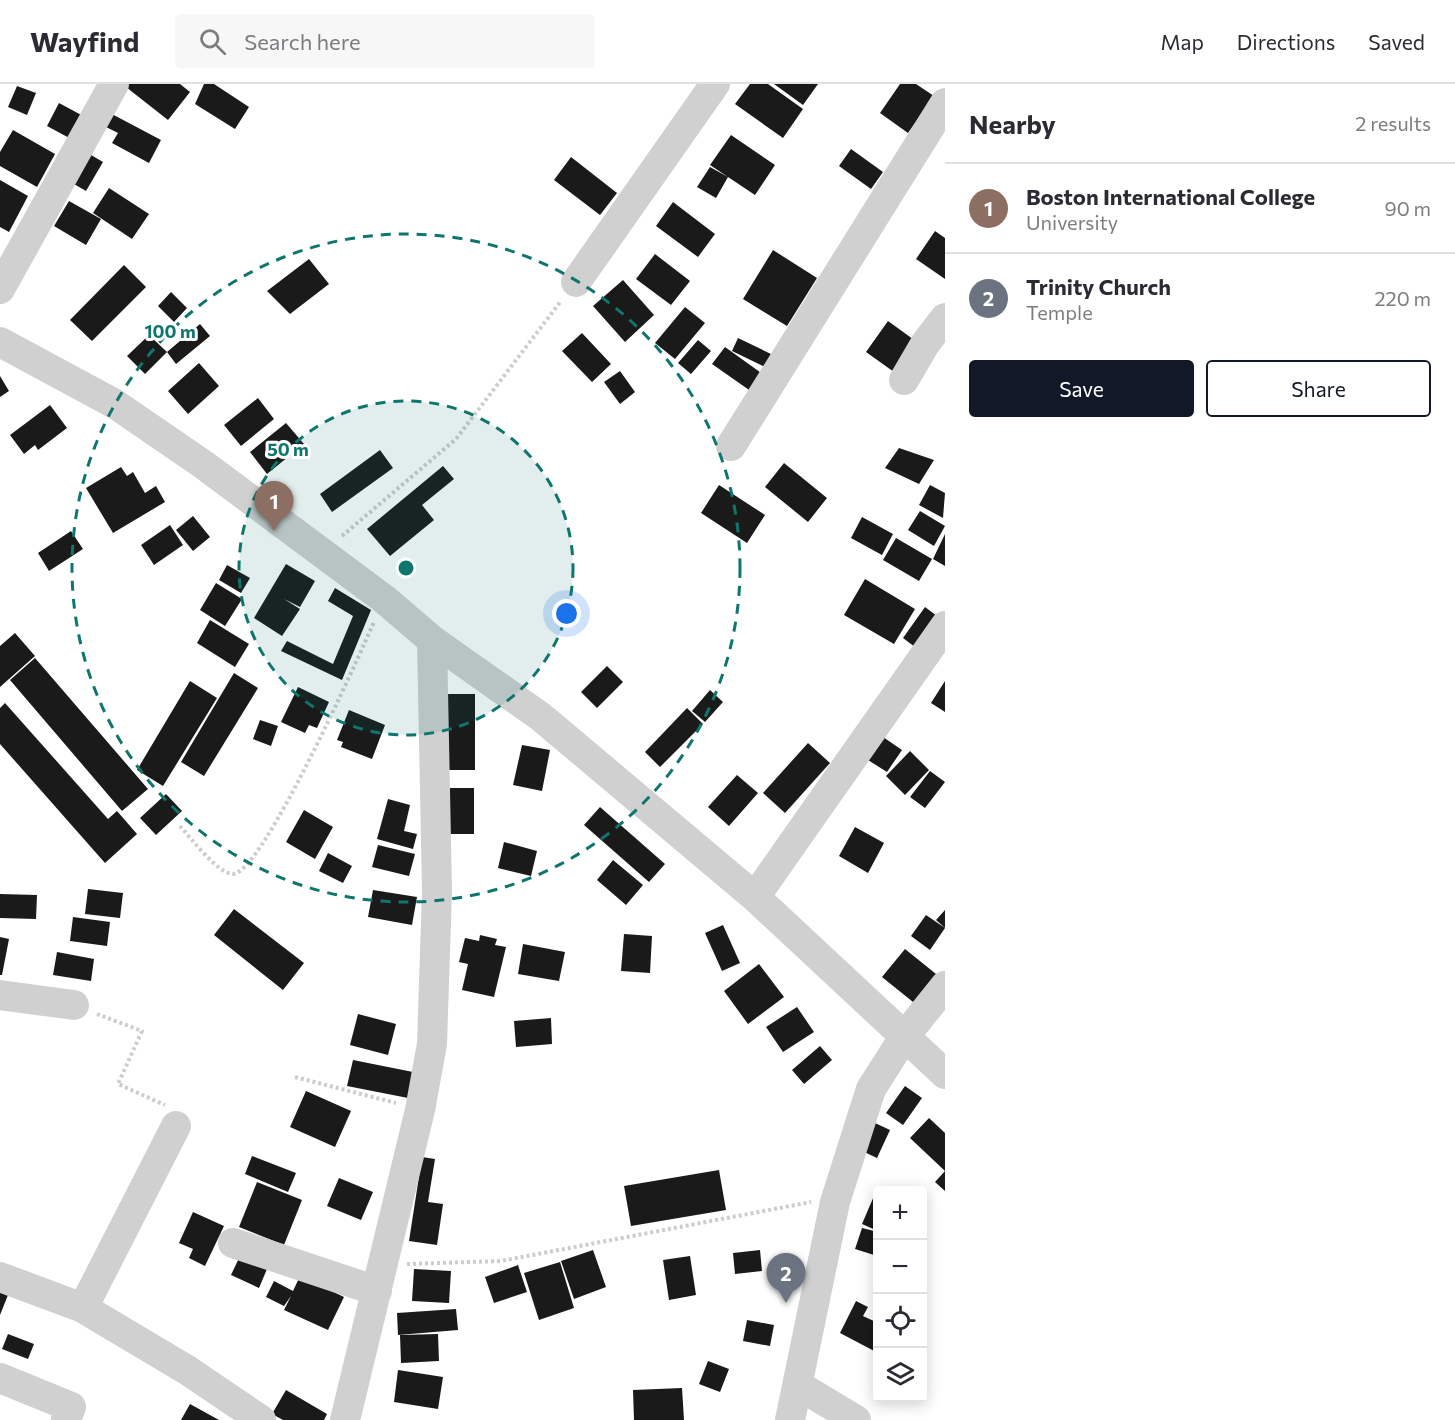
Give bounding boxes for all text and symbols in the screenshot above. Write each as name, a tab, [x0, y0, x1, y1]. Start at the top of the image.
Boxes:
search box	[175, 14, 595, 68]
text: Wayfind	[30, 24, 139, 58]
icon: search	[196, 25, 229, 58]
text: Search here	[244, 28, 361, 55]
text: Map	[1161, 29, 1204, 54]
text: Directions	[1237, 29, 1335, 54]
text: Saved	[1368, 29, 1425, 54]
text: Nearby	[969, 108, 1056, 139]
text: 2 results	[1355, 111, 1431, 135]
text: Boston International College	[1026, 183, 1315, 210]
text: 1	[984, 196, 993, 220]
text: 90 m	[1385, 196, 1431, 220]
text: University	[1026, 210, 1118, 234]
text: Trinity Church	[1026, 273, 1171, 300]
text: 2	[983, 286, 994, 310]
text: 220 m	[1375, 286, 1431, 310]
text: Temple	[1026, 300, 1093, 324]
text: 100 m	[144, 320, 196, 342]
button: Save	[969, 360, 1194, 417]
button: Share	[1206, 360, 1431, 417]
text: 50 m	[267, 438, 309, 460]
pin: 1	[254, 482, 294, 531]
centre of rings	[396, 558, 416, 578]
your location	[552, 599, 581, 628]
map controls	[873, 1186, 927, 1402]
button: +	[873, 1186, 927, 1240]
button: −	[873, 1240, 927, 1294]
pin: 2	[766, 1254, 806, 1303]
button: locate	[873, 1294, 927, 1348]
button: layers	[873, 1348, 927, 1402]

